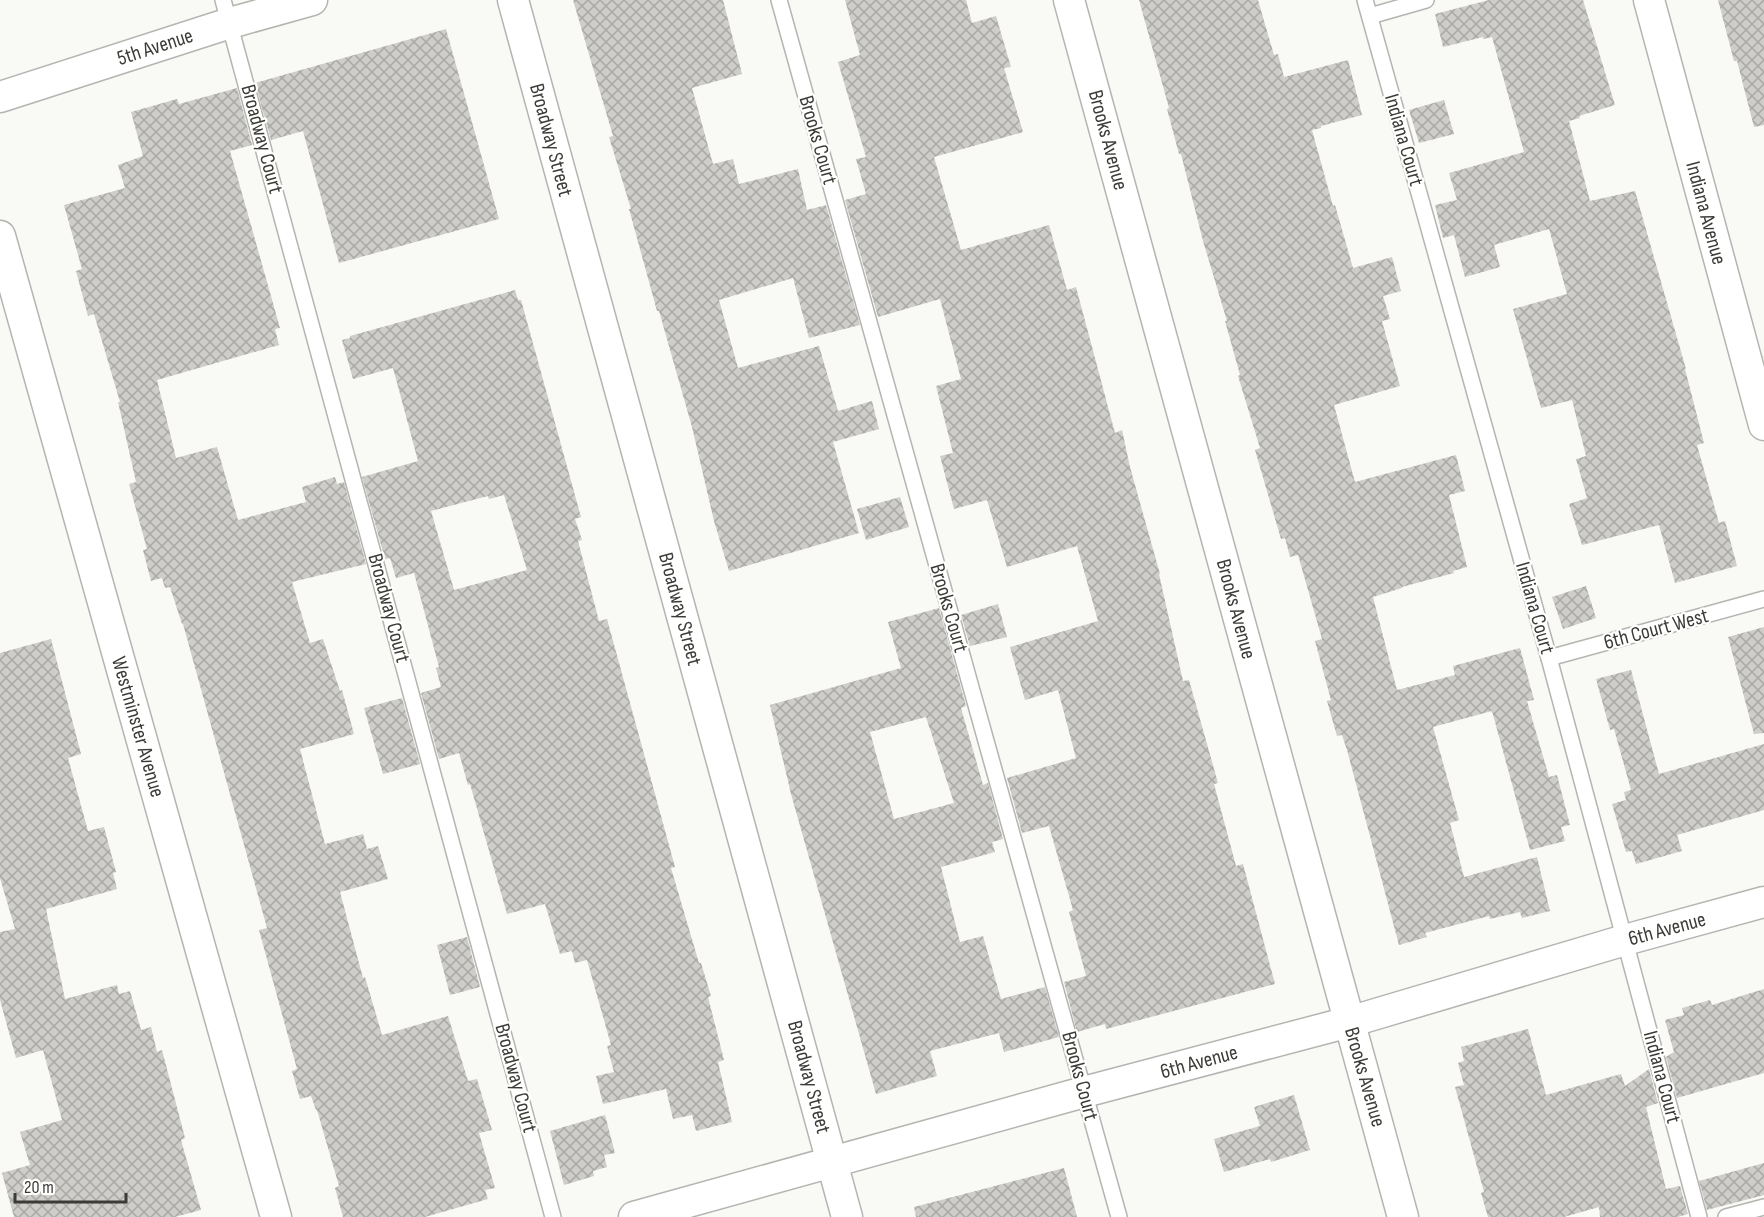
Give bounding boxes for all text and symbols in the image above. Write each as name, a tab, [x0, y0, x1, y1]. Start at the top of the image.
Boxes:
street label: 5th Avenue	[114, 23, 196, 71]
street label: Broadway Street	[524, 81, 578, 199]
street label: Broadway Court	[235, 82, 289, 196]
street label: Brooks Avenue	[1083, 87, 1133, 193]
street label: Indiana Court	[1379, 91, 1429, 189]
street label: Brooks Court	[793, 93, 843, 187]
street label: Indiana Avenue	[1680, 159, 1732, 267]
street label: Broadway Street	[653, 550, 707, 668]
street label: Broadway Court	[362, 551, 416, 665]
street label: Brooks Avenue	[1211, 556, 1261, 662]
street label: Indiana Court	[1510, 559, 1560, 657]
street label: Brooks Court	[924, 561, 974, 655]
street label: 6th Court West	[1601, 603, 1711, 655]
street label: Westminster Avenue	[106, 654, 170, 800]
street label: 6th Avenue	[1625, 907, 1709, 951]
street label: Broadway Street	[782, 1018, 836, 1136]
street label: Broadway Court	[489, 1021, 543, 1135]
street label: Brooks Avenue	[1339, 1024, 1391, 1130]
street label: Indiana Court	[1638, 1028, 1686, 1126]
street label: Brooks Court	[1056, 1029, 1104, 1123]
street label: 6th Avenue	[1157, 1040, 1241, 1084]
scale bar	[15, 1166, 126, 1204]
text: 20 m	[24, 1177, 54, 1198]

